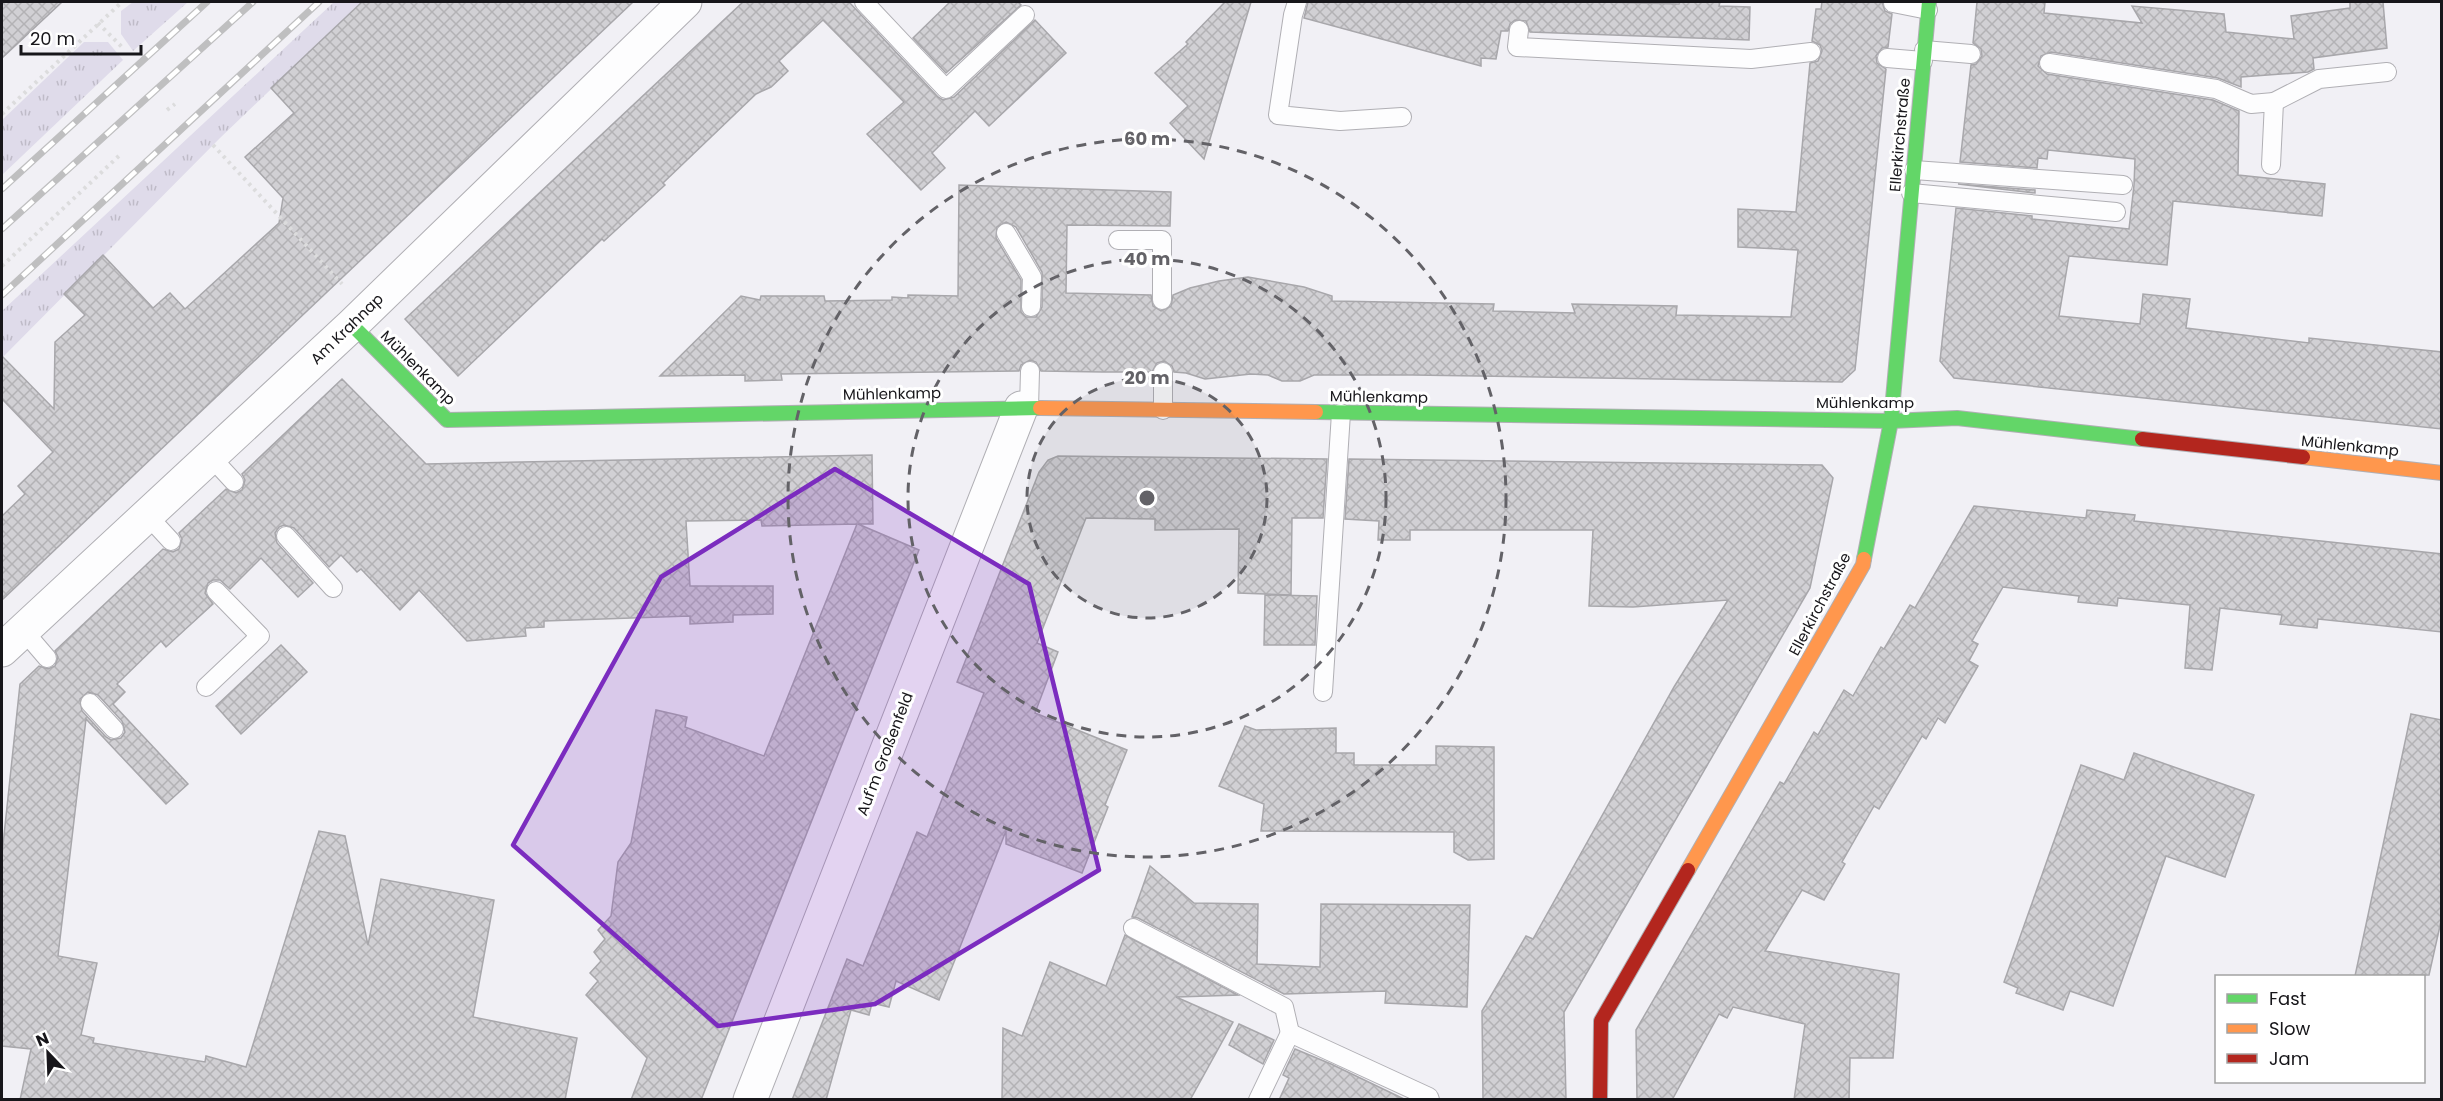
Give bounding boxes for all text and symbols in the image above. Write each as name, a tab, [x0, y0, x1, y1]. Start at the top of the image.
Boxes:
scale bar	[21, 18, 141, 56]
text: 20 m	[30, 26, 75, 51]
street label: Ellerkirchstraße	[1884, 77, 1915, 193]
text: 60 m	[1124, 126, 1170, 151]
text: 40 m	[1124, 246, 1170, 271]
street label: Am Krahnap	[306, 289, 388, 369]
street label: Mühlenkamp	[376, 326, 460, 410]
text: 20 m	[1125, 365, 1169, 390]
street label: Mühlenkamp	[843, 382, 941, 405]
street label: Mühlenkamp	[1330, 385, 1428, 408]
street label: Mühlenkamp	[1816, 392, 1914, 413]
street label: Mühlenkamp	[2300, 430, 2400, 461]
centre of rings	[1137, 488, 1157, 508]
street label: Ellerkirchstraße	[1783, 548, 1856, 659]
street label: Auf'm Großenfeld	[851, 689, 918, 819]
legend	[2215, 975, 2425, 1083]
text: Fast	[2269, 986, 2306, 1011]
text: Slow	[2269, 1016, 2311, 1041]
north arrow	[18, 1023, 78, 1083]
text: N	[32, 1027, 52, 1053]
text: Jam	[2269, 1046, 2309, 1071]

